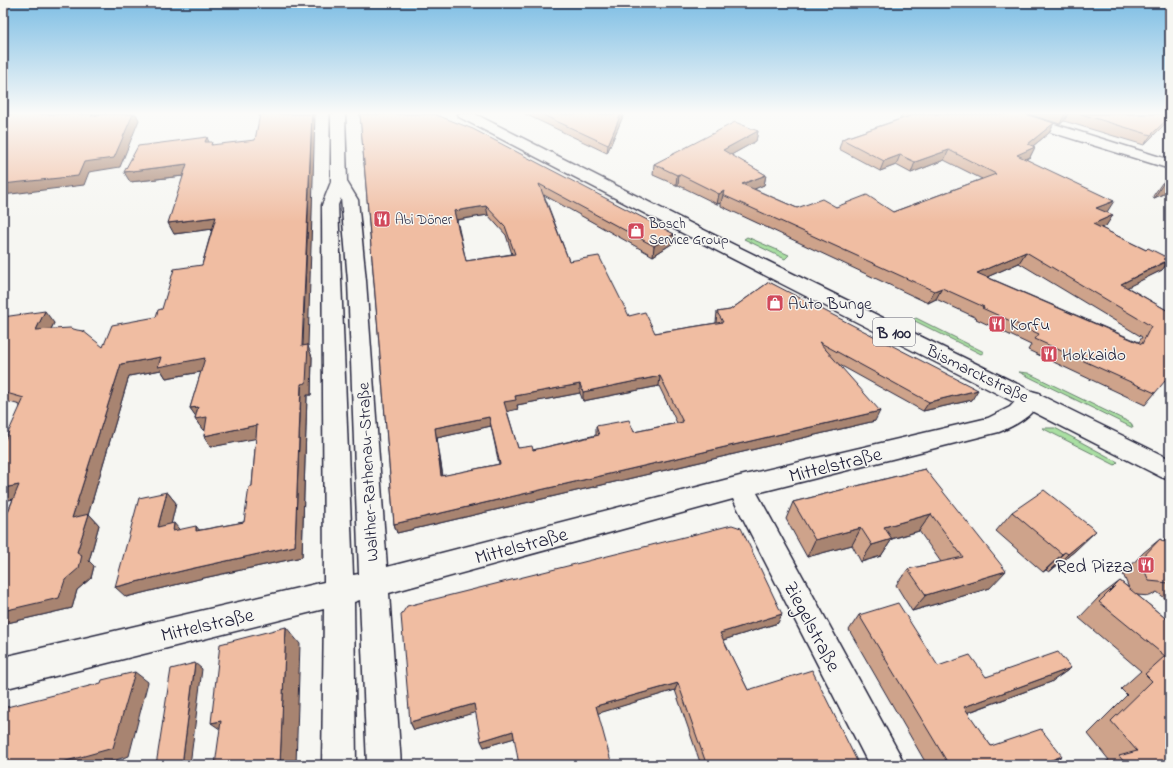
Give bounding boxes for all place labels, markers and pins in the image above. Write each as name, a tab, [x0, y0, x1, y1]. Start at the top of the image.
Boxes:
restaurant icon: Abi Döner	[372, 209, 392, 229]
place label: Abi Döner	[395, 210, 453, 231]
place label: Bosch Service Group	[648, 214, 729, 251]
shop icon: Bosch Service Group	[626, 221, 646, 241]
place label: Auto Bunge	[788, 292, 872, 319]
shop icon: Auto Bunge	[765, 293, 785, 313]
place label: Korfu	[1010, 313, 1050, 338]
restaurant icon: Korfu	[987, 314, 1007, 334]
place label: Hokkaido	[1062, 343, 1126, 368]
restaurant icon: Hokkaido	[1039, 344, 1059, 364]
place label: Red Pizza	[1055, 553, 1133, 582]
restaurant icon: Red Pizza	[1136, 555, 1156, 575]

